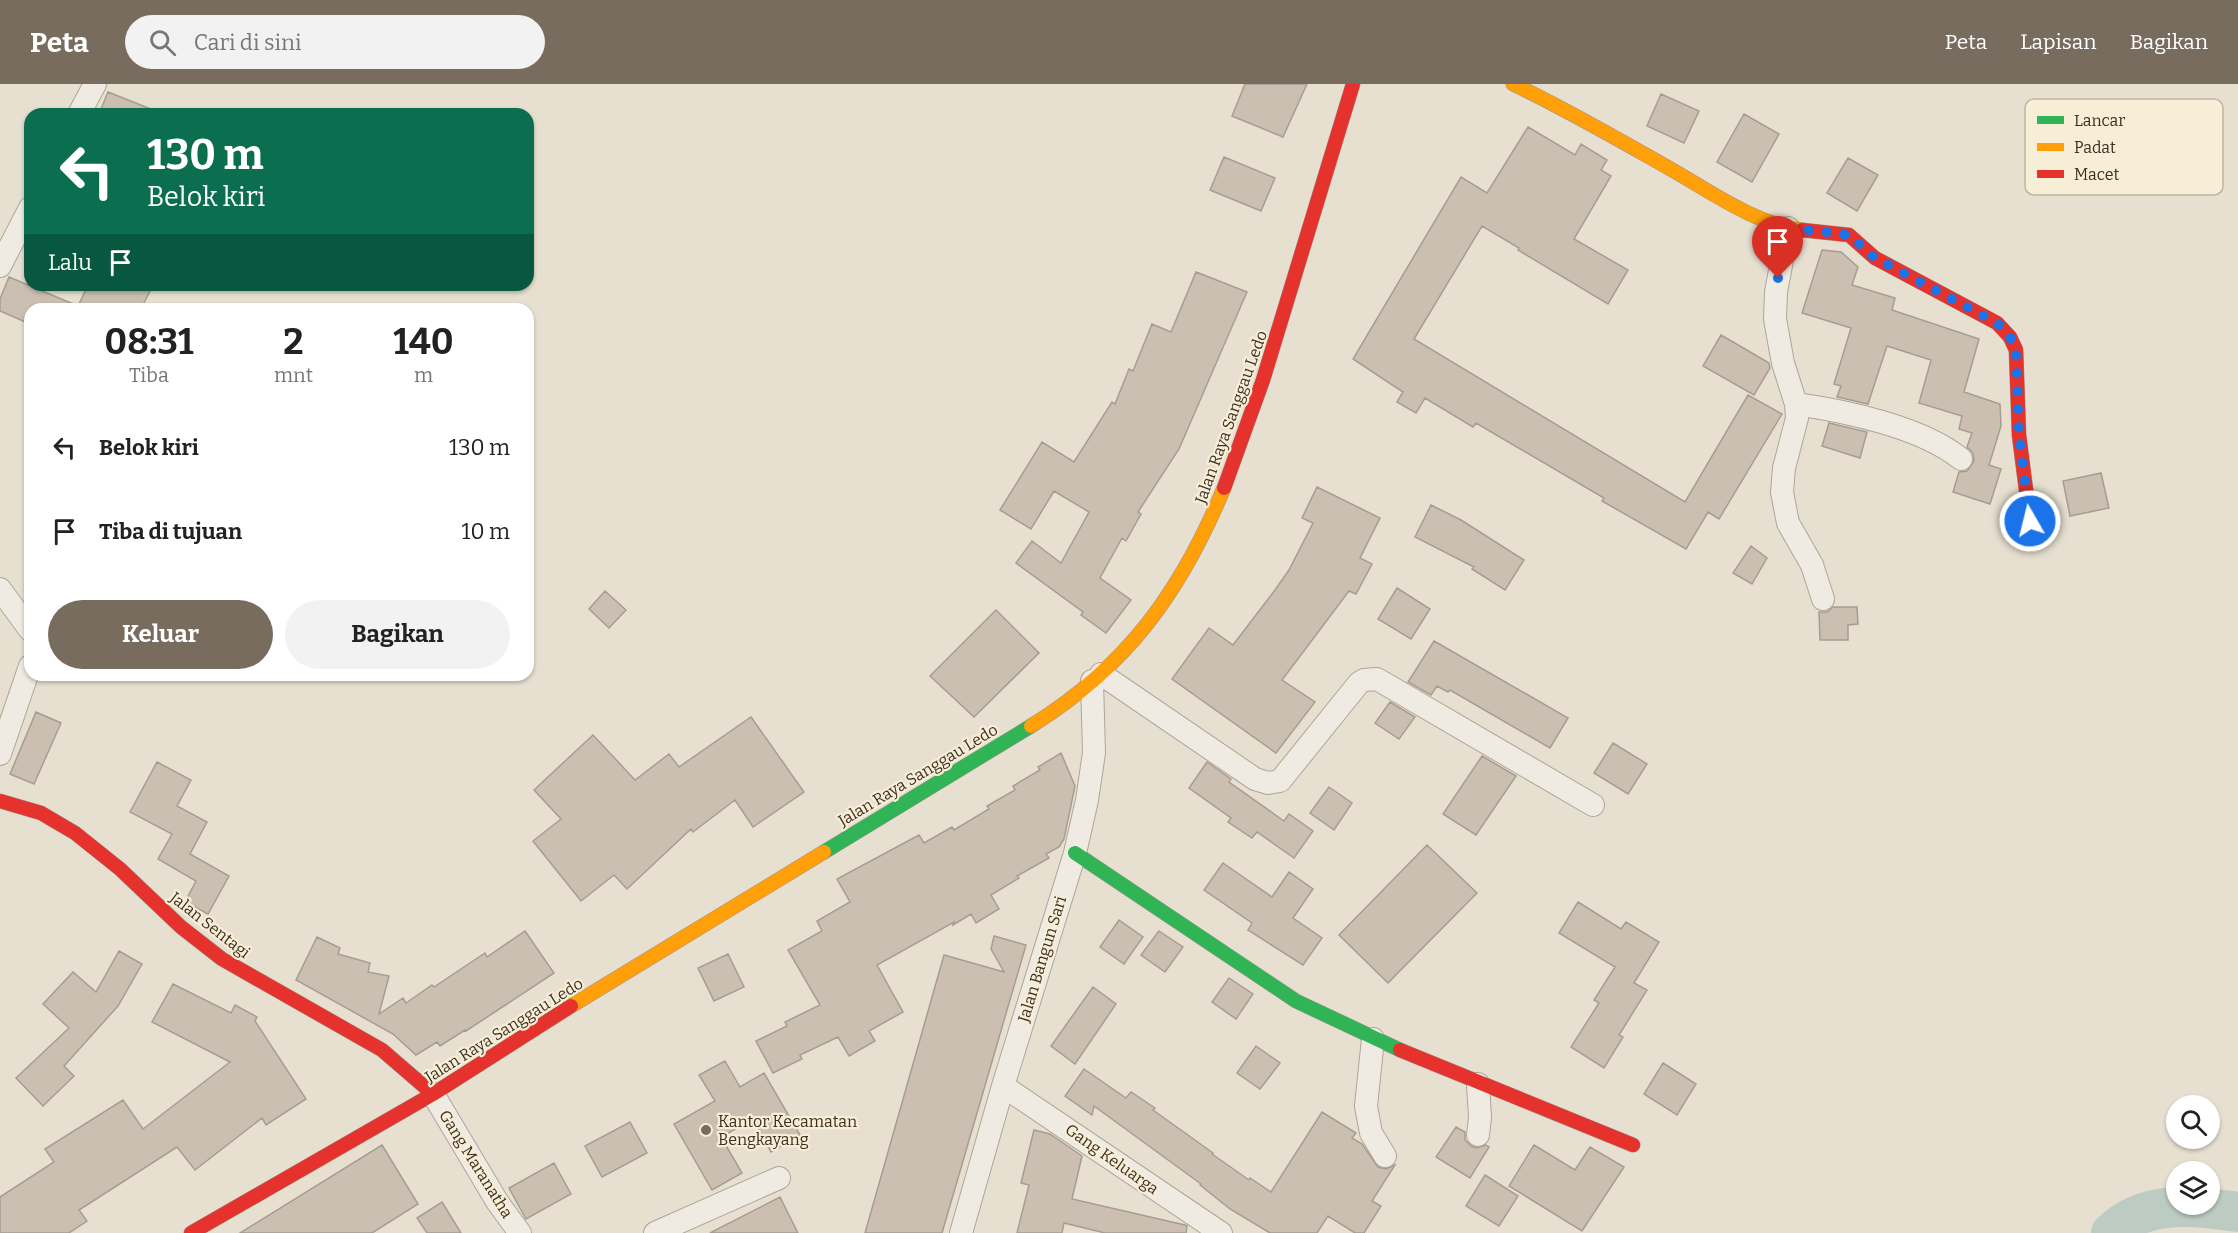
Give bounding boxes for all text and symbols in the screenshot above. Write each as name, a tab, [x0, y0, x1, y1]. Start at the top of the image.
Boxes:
search box	[125, 15, 545, 69]
text: Peta	[30, 26, 89, 59]
icon: search	[146, 26, 179, 59]
text: Cari di sini	[194, 29, 301, 56]
text: Peta	[1945, 29, 1987, 55]
text: Lapisan	[2020, 29, 2097, 55]
text: Bagikan	[2130, 29, 2208, 55]
legend	[2025, 99, 2223, 195]
text: Lancar	[2074, 111, 2125, 130]
text: 130 m	[147, 130, 264, 180]
icon: left	[48, 132, 126, 210]
text: Padat	[2074, 138, 2116, 157]
text: Macet	[2074, 165, 2119, 184]
text: Belok kiri	[147, 181, 265, 213]
pin	[1752, 216, 1803, 278]
icon: arrive	[1761, 225, 1794, 258]
icon: arrive	[104, 246, 137, 279]
text: Lalu	[48, 249, 92, 276]
text: 08:31	[104, 320, 194, 364]
text: 2	[283, 320, 304, 364]
text: 140	[393, 320, 454, 364]
street label: Jalan Raya Sanggau Ledo	[1190, 328, 1271, 507]
text: Tiba	[129, 363, 169, 387]
text: mnt	[274, 363, 313, 387]
text: m	[414, 363, 433, 387]
icon: left	[48, 431, 81, 464]
text: Belok kiri	[99, 434, 199, 461]
text: 130 m	[449, 434, 510, 461]
position arrow	[1998, 489, 2062, 553]
icon: arrive	[48, 515, 81, 548]
text: Tiba di tujuan	[99, 518, 242, 545]
text: 10 m	[462, 518, 510, 545]
button: Keluar	[48, 600, 273, 669]
button: Bagikan	[285, 600, 510, 669]
street label: Jalan Raya Sanggau Ledo	[834, 720, 1001, 831]
street label: Jalan Sentagi	[165, 887, 254, 962]
street label: Jalan Bangun Sari	[1013, 893, 1070, 1025]
street label: Jalan Raya Sanggau Ledo	[421, 974, 586, 1087]
map controls	[2166, 1095, 2220, 1215]
button: search	[2166, 1095, 2220, 1149]
street label: Gang Maranatha	[435, 1106, 517, 1222]
place label: Kantor Kecamatan Bengkayang	[718, 1112, 857, 1149]
street label: Gang Keluarga	[1062, 1120, 1163, 1198]
marker: Kantor Kecamatan Bengkayang	[699, 1123, 713, 1137]
button: layers	[2166, 1161, 2220, 1215]

